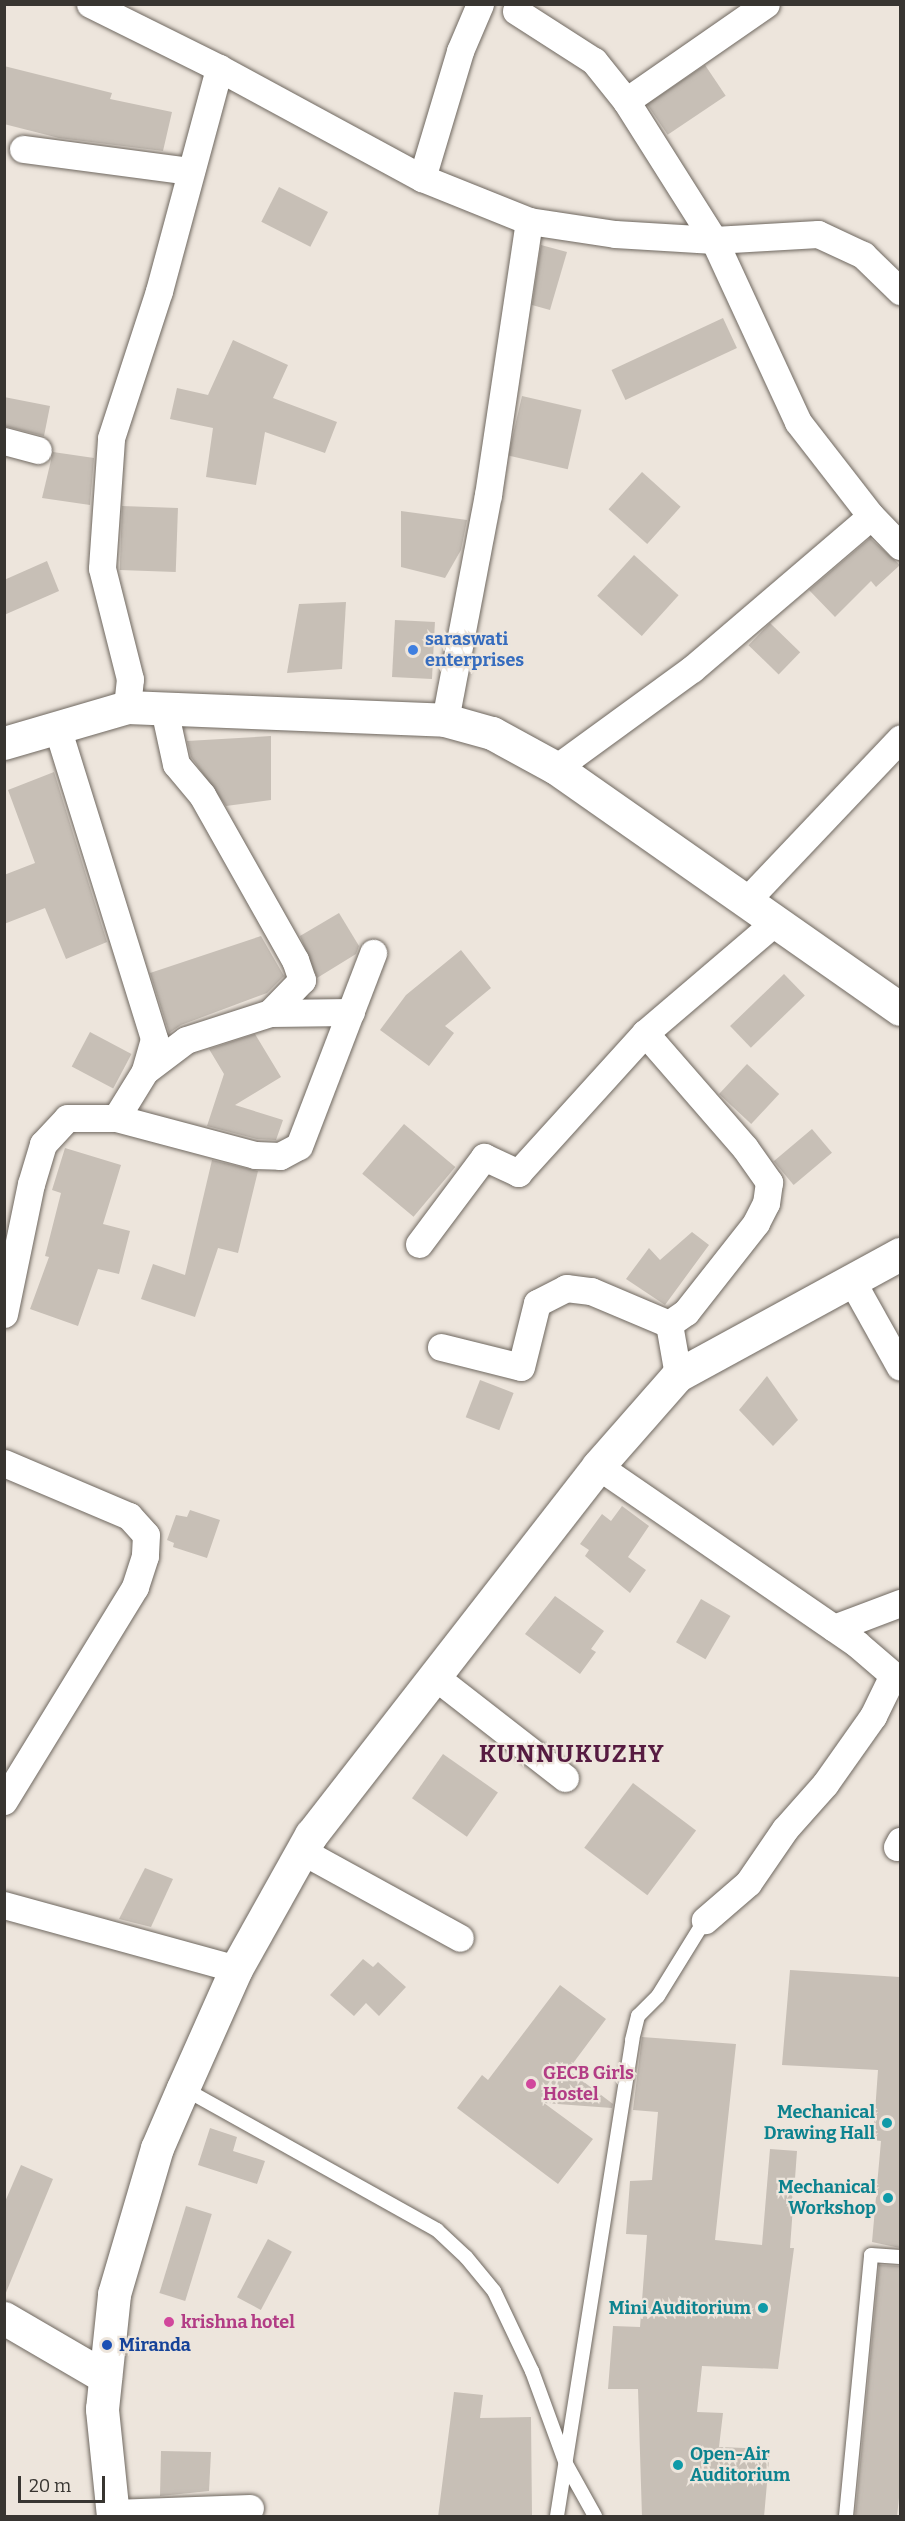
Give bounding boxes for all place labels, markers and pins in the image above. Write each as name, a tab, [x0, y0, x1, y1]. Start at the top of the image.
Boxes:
place label: saraswati enterprises	[425, 629, 524, 672]
marker: saraswati enterprises	[406, 643, 420, 657]
place label: GECB Girls Hostel	[543, 2063, 634, 2106]
marker: GECB Girls Hostel	[524, 2077, 538, 2091]
place label: Mechanical Drawing Hall	[764, 2102, 875, 2144]
marker: Mechanical Drawing Hall	[880, 2116, 894, 2130]
place label: Mechanical Workshop	[778, 2177, 876, 2220]
marker: Mechanical Workshop	[881, 2191, 895, 2205]
place label: Mini Auditorium	[609, 2297, 751, 2319]
marker: Mini Auditorium	[756, 2301, 770, 2315]
place label: krishna hotel	[181, 2311, 295, 2333]
marker: krishna hotel	[162, 2315, 176, 2329]
place label: Miranda	[119, 2334, 191, 2356]
marker: Miranda	[100, 2338, 114, 2352]
place label: Open-Air Auditorium	[690, 2444, 790, 2486]
marker: Open-Air Auditorium	[671, 2458, 685, 2472]

